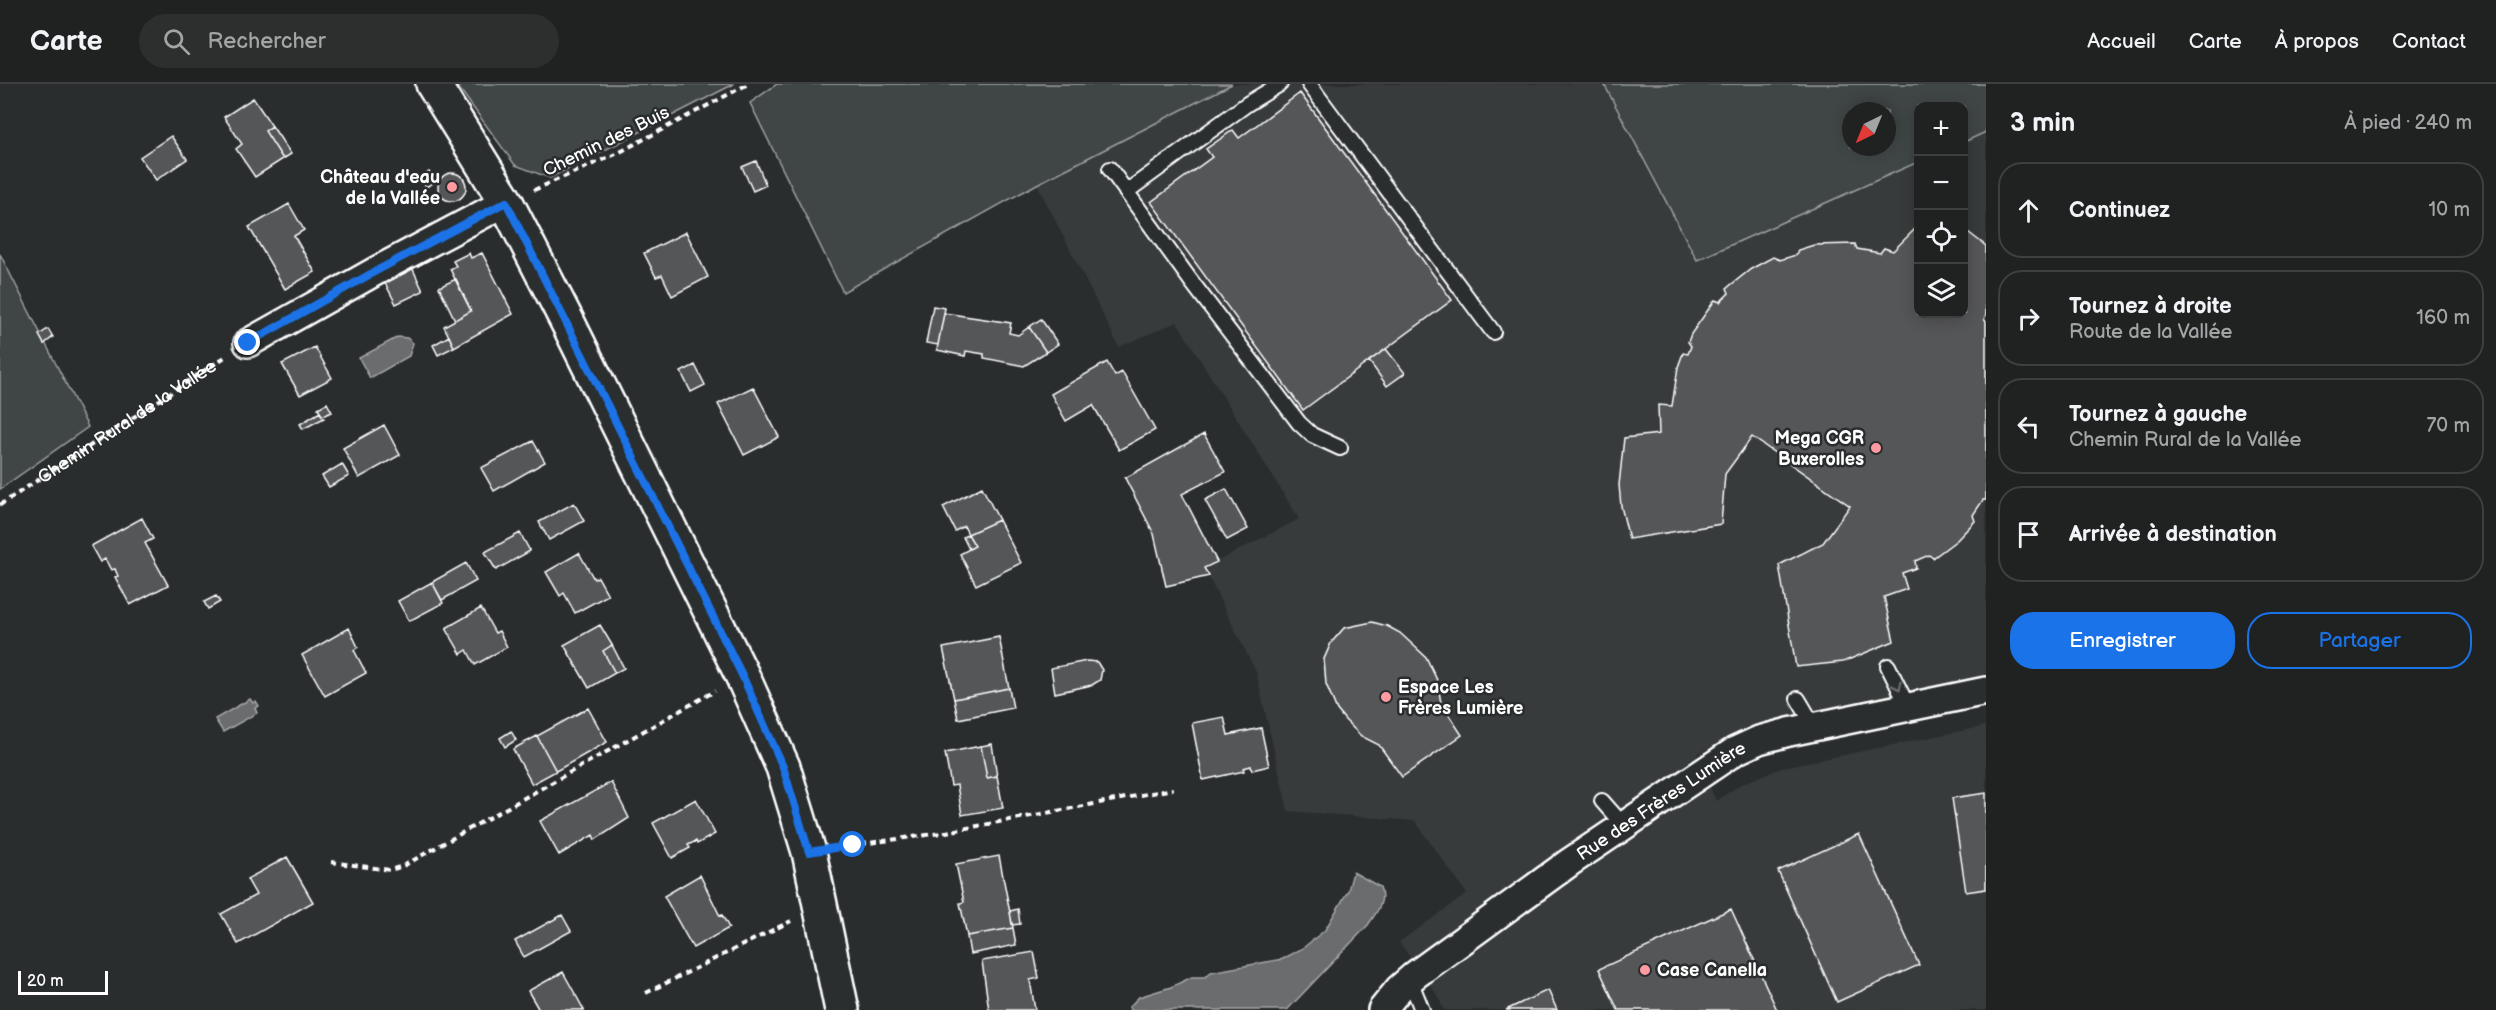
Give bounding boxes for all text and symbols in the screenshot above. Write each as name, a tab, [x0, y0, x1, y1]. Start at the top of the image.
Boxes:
search box	[139, 14, 559, 68]
text: Carte	[30, 25, 103, 58]
icon: search	[160, 25, 193, 58]
text: Rechercher	[208, 28, 326, 55]
text: Accueil	[2087, 29, 2156, 54]
text: Carte	[2189, 29, 2242, 54]
text: À propos	[2275, 29, 2359, 54]
text: Contact	[2392, 29, 2466, 54]
street label: Chemin des Buis	[540, 102, 673, 181]
north arrow	[1842, 102, 1896, 156]
map controls	[1914, 102, 1968, 318]
button: +	[1914, 102, 1968, 156]
text: 3 min	[2010, 108, 2075, 139]
text: À pied · 240 m	[2344, 111, 2472, 135]
button: −	[1914, 156, 1968, 210]
place label: Château d'eau de la Vallée	[320, 167, 440, 209]
marker: Château d'eau de la Vallée	[445, 180, 459, 194]
icon: ahead	[2012, 194, 2045, 227]
text: Continuez	[2069, 197, 2170, 224]
text: 10 m	[2429, 198, 2470, 222]
button: locate	[1914, 210, 1968, 264]
button: layers	[1914, 264, 1968, 318]
text: Tournez à droite	[2069, 293, 2232, 320]
icon: right	[2012, 302, 2045, 335]
text: 160 m	[2416, 306, 2470, 330]
text: Route de la Vallée	[2069, 320, 2232, 344]
route end	[234, 329, 260, 355]
street label: Chemin Rural de la Vallée	[34, 355, 221, 488]
text: Tournez à gauche	[2069, 401, 2247, 428]
icon: left	[2012, 410, 2045, 443]
text: 70 m	[2426, 414, 2470, 438]
place label: Mega CGR Buxerolles	[1774, 428, 1864, 470]
text: Chemin Rural de la Vallée	[2069, 428, 2301, 452]
marker: Mega CGR Buxerolles	[1869, 441, 1883, 455]
icon: arrive	[2012, 518, 2045, 551]
text: Arrivée à destination	[2069, 521, 2277, 548]
button: Enregistrer	[2010, 612, 2235, 669]
button: Partager	[2247, 612, 2472, 669]
place label: Espace Les Frères Lumière	[1398, 677, 1523, 719]
one-way arrow	[1891, 680, 1902, 691]
marker: Espace Les Frères Lumière	[1379, 690, 1393, 704]
street label: Rue des Frères Lumière	[1573, 737, 1749, 865]
route start	[839, 831, 865, 857]
place label: Case Canella	[1657, 960, 1767, 981]
marker: Case Canella	[1638, 963, 1652, 977]
scale bar	[18, 968, 108, 996]
text: 20 m	[27, 972, 63, 991]

